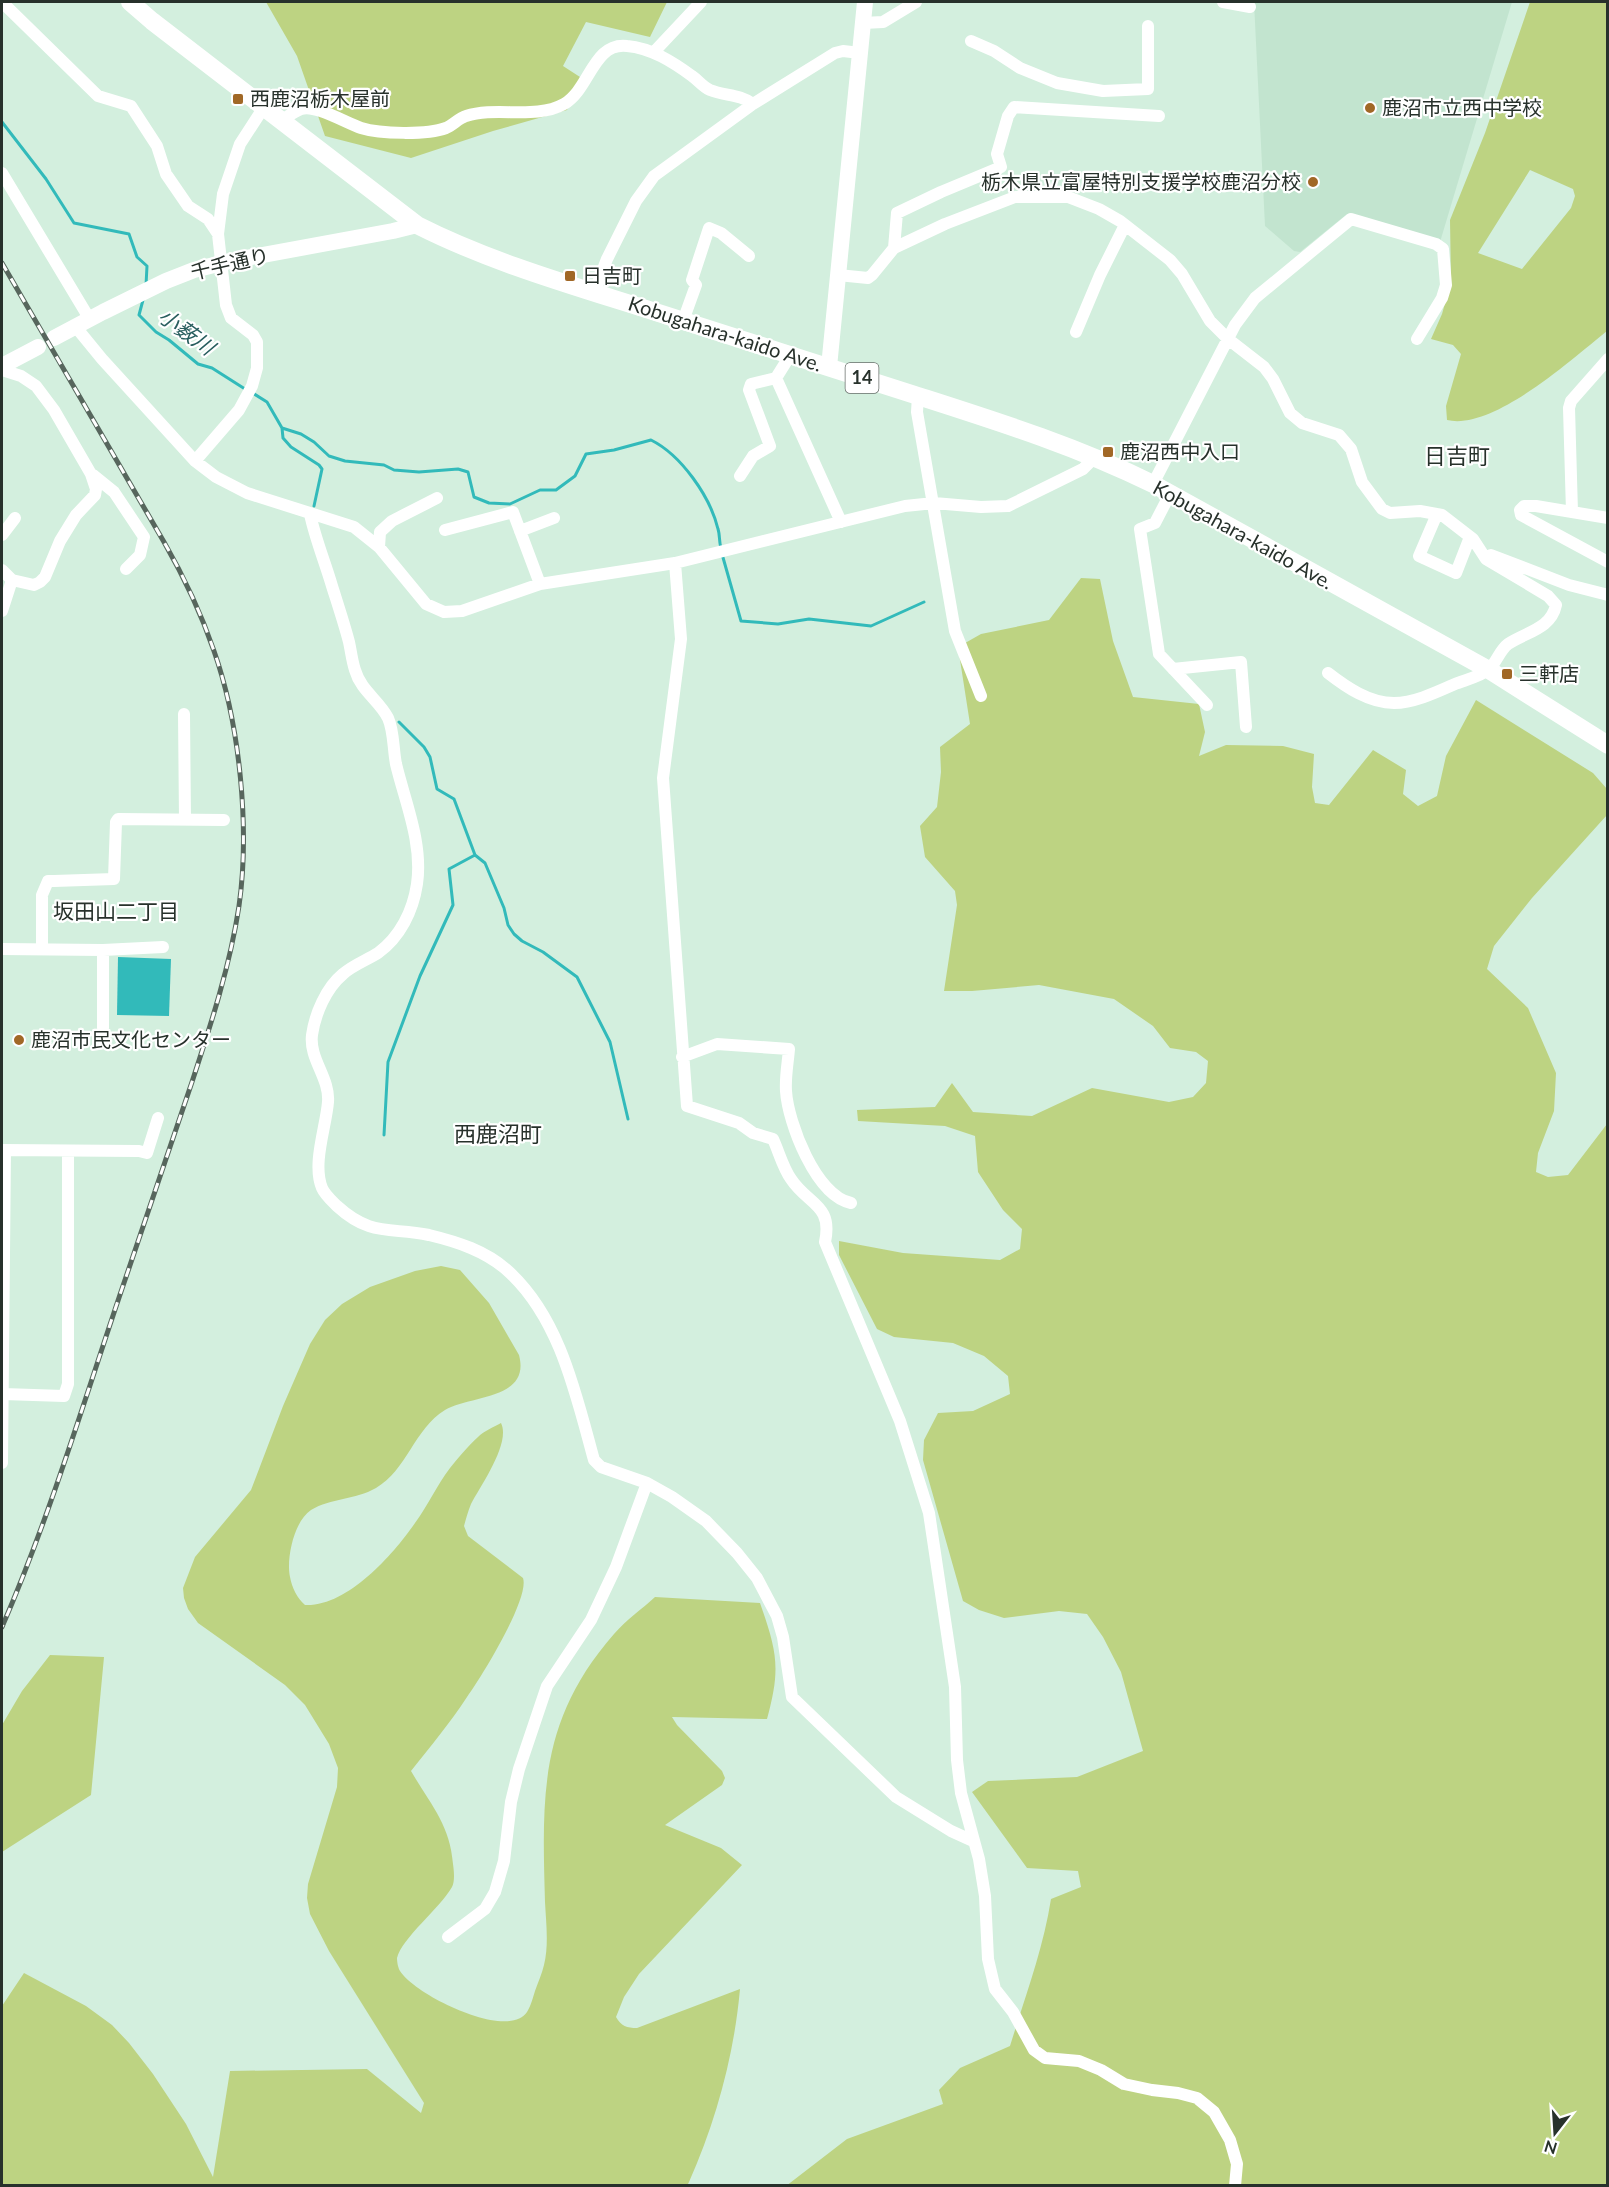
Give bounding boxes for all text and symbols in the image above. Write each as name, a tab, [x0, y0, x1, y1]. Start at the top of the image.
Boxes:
place label: 西鹿沼栃木屋前	[250, 86, 390, 110]
marker: 西鹿沼栃木屋前	[231, 92, 245, 106]
place label: 鹿沼市立西中学校	[1382, 95, 1542, 119]
marker: 鹿沼市立西中学校	[1363, 101, 1377, 115]
place label: 栃木県立富屋特別支援学校鹿沼分校	[981, 169, 1301, 193]
marker: 栃木県立富屋特別支援学校鹿沼分校	[1306, 175, 1320, 189]
street label: 千手通り	[188, 242, 271, 284]
place label: 日吉町	[582, 263, 642, 287]
marker: 日吉町	[563, 269, 577, 283]
street label: Kobugahara-kaido Ave.	[626, 290, 825, 376]
water label: 小薮川	[154, 302, 221, 361]
road number: 14	[846, 363, 878, 393]
place label: 鹿沼西中入口	[1120, 439, 1240, 463]
district label: 日吉町	[1424, 442, 1490, 469]
marker: 鹿沼西中入口	[1101, 445, 1115, 459]
street label: Kobugahara-kaido Ave.	[1149, 475, 1338, 594]
place label: 三軒店	[1519, 661, 1579, 685]
marker: 三軒店	[1500, 667, 1514, 681]
district label: 坂田山二丁目	[53, 898, 179, 923]
place label: 鹿沼市民文化センター	[31, 1027, 231, 1051]
marker: 鹿沼市民文化センター	[12, 1033, 26, 1047]
district label: 西鹿沼町	[454, 1120, 542, 1147]
north arrow	[1525, 2103, 1585, 2163]
text: N	[1542, 2137, 1559, 2159]

